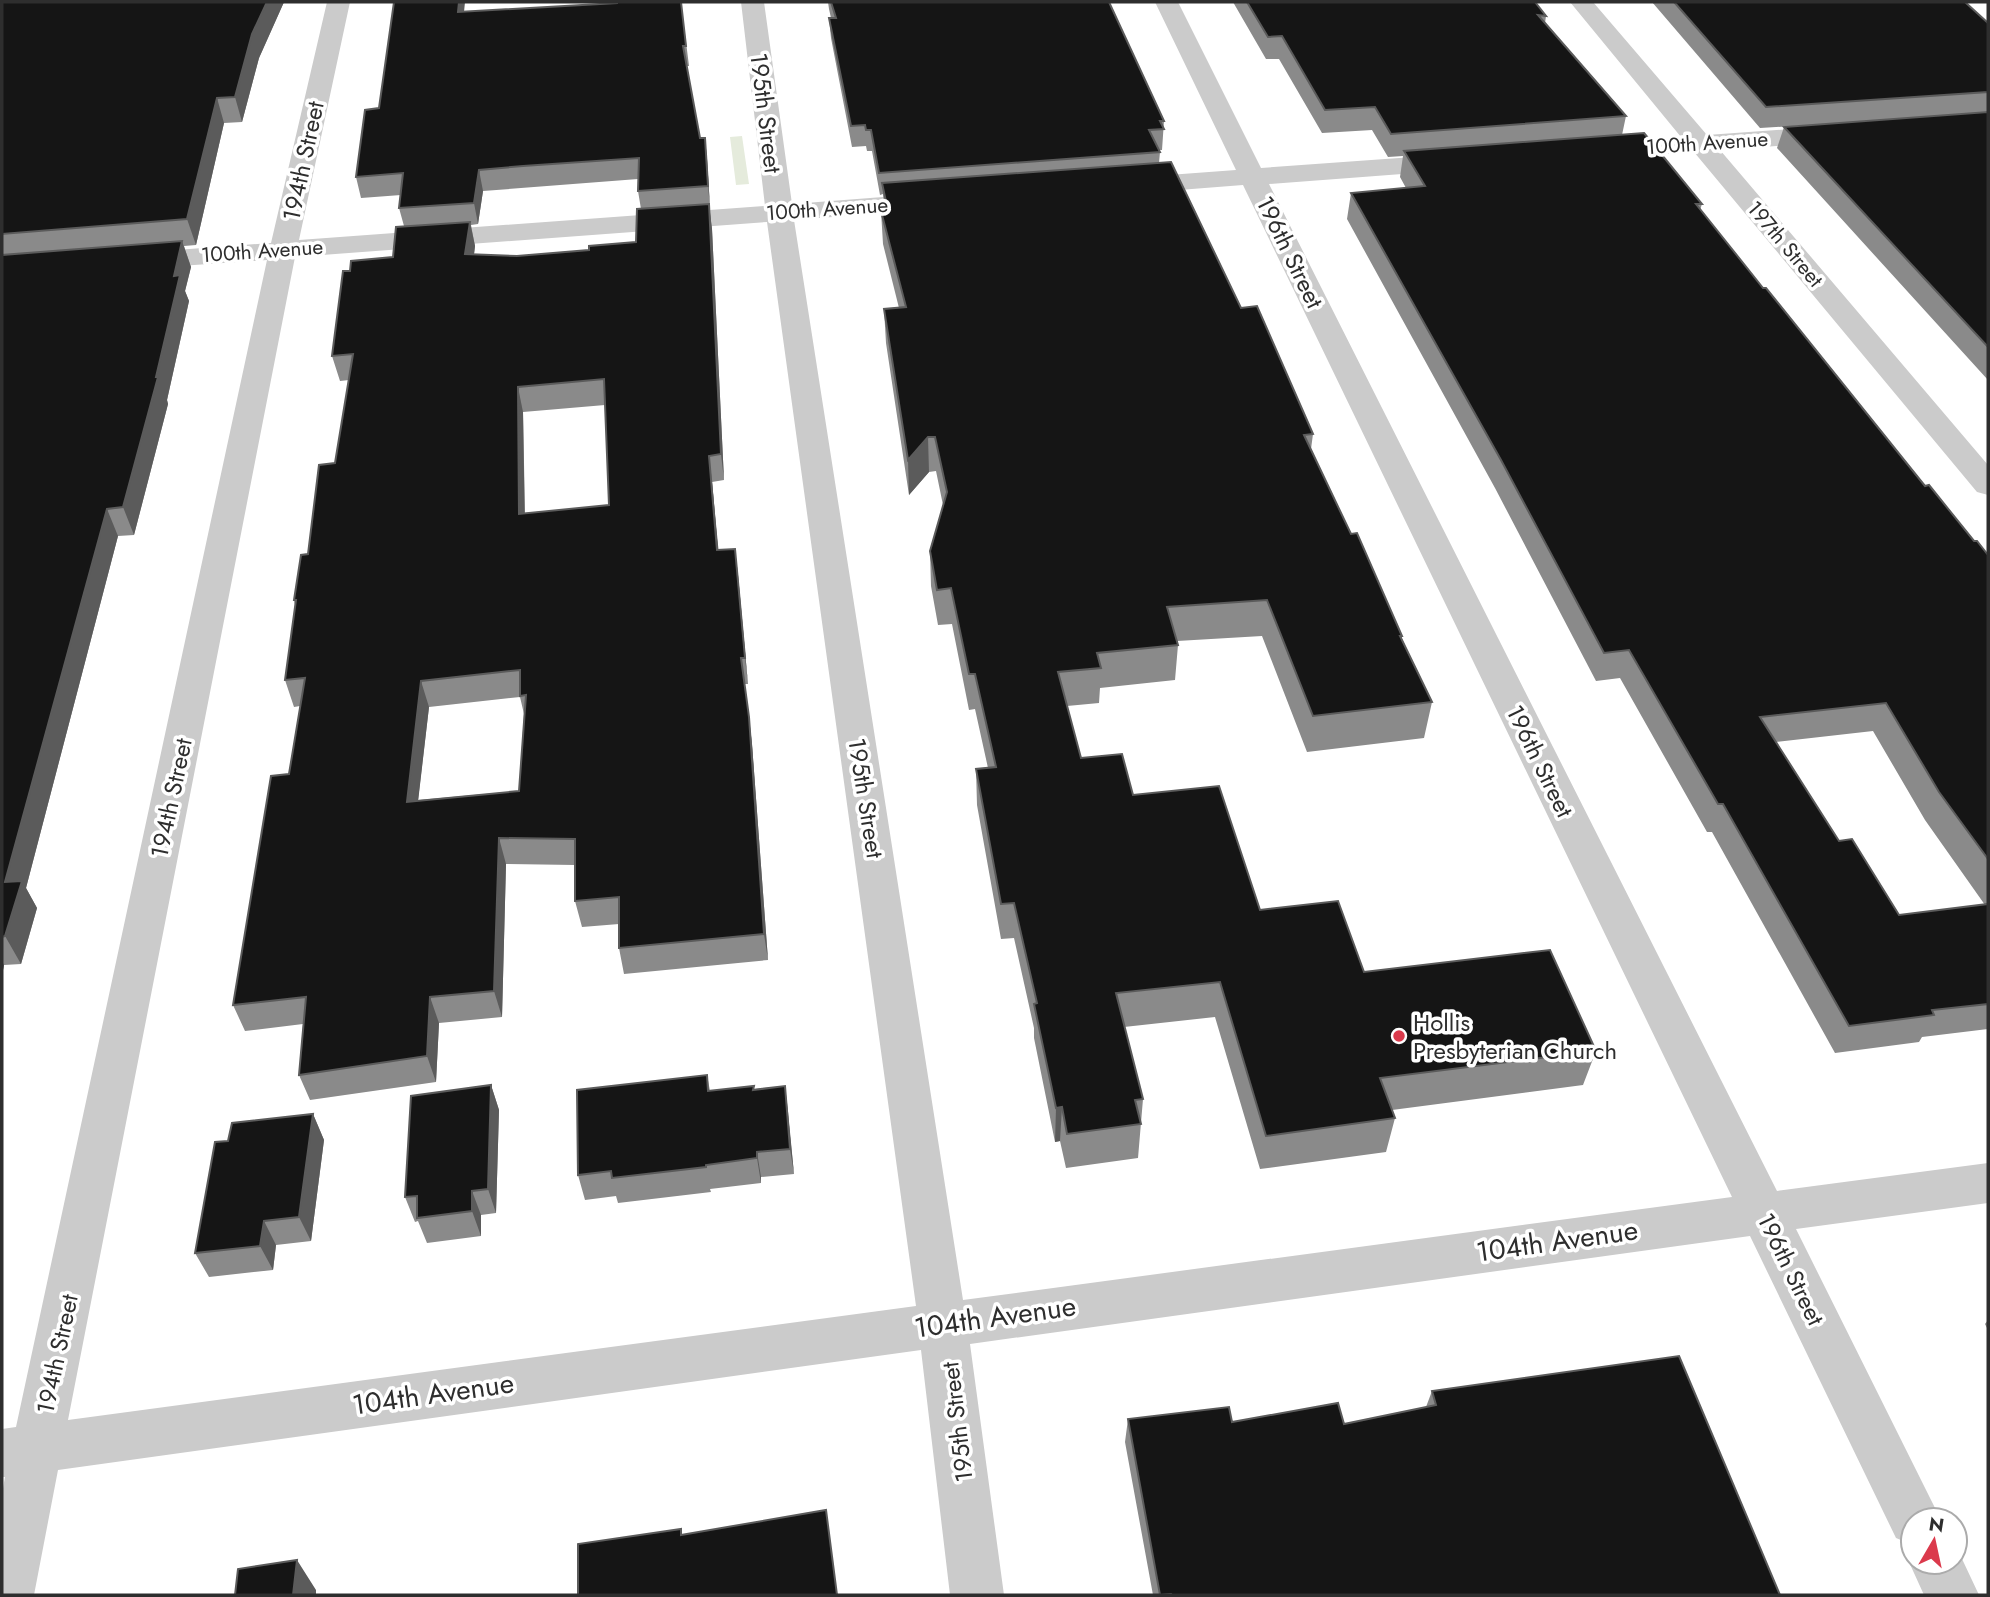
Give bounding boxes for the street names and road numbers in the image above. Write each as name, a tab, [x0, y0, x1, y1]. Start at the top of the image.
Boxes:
street label: 195th Street	[741, 51, 791, 175]
street label: 194th Street	[273, 98, 333, 224]
street label: 100th Avenue	[1645, 124, 1769, 162]
street label: 100th Avenue	[765, 190, 889, 228]
street label: 196th Street	[1248, 190, 1332, 314]
street label: 197th Street	[1740, 194, 1830, 294]
street label: 100th Avenue	[200, 232, 324, 270]
street label: 196th Street	[1498, 699, 1582, 823]
street label: 194th Street	[141, 735, 201, 861]
street label: 195th Street	[839, 736, 893, 861]
street label: 196th Street	[1749, 1207, 1833, 1331]
street label: 104th Avenue	[1474, 1209, 1640, 1273]
street label: 104th Avenue	[912, 1285, 1078, 1349]
street label: 194th Street	[27, 1291, 87, 1417]
street label: 195th Street	[932, 1360, 982, 1484]
street label: 104th Avenue	[350, 1362, 516, 1426]

